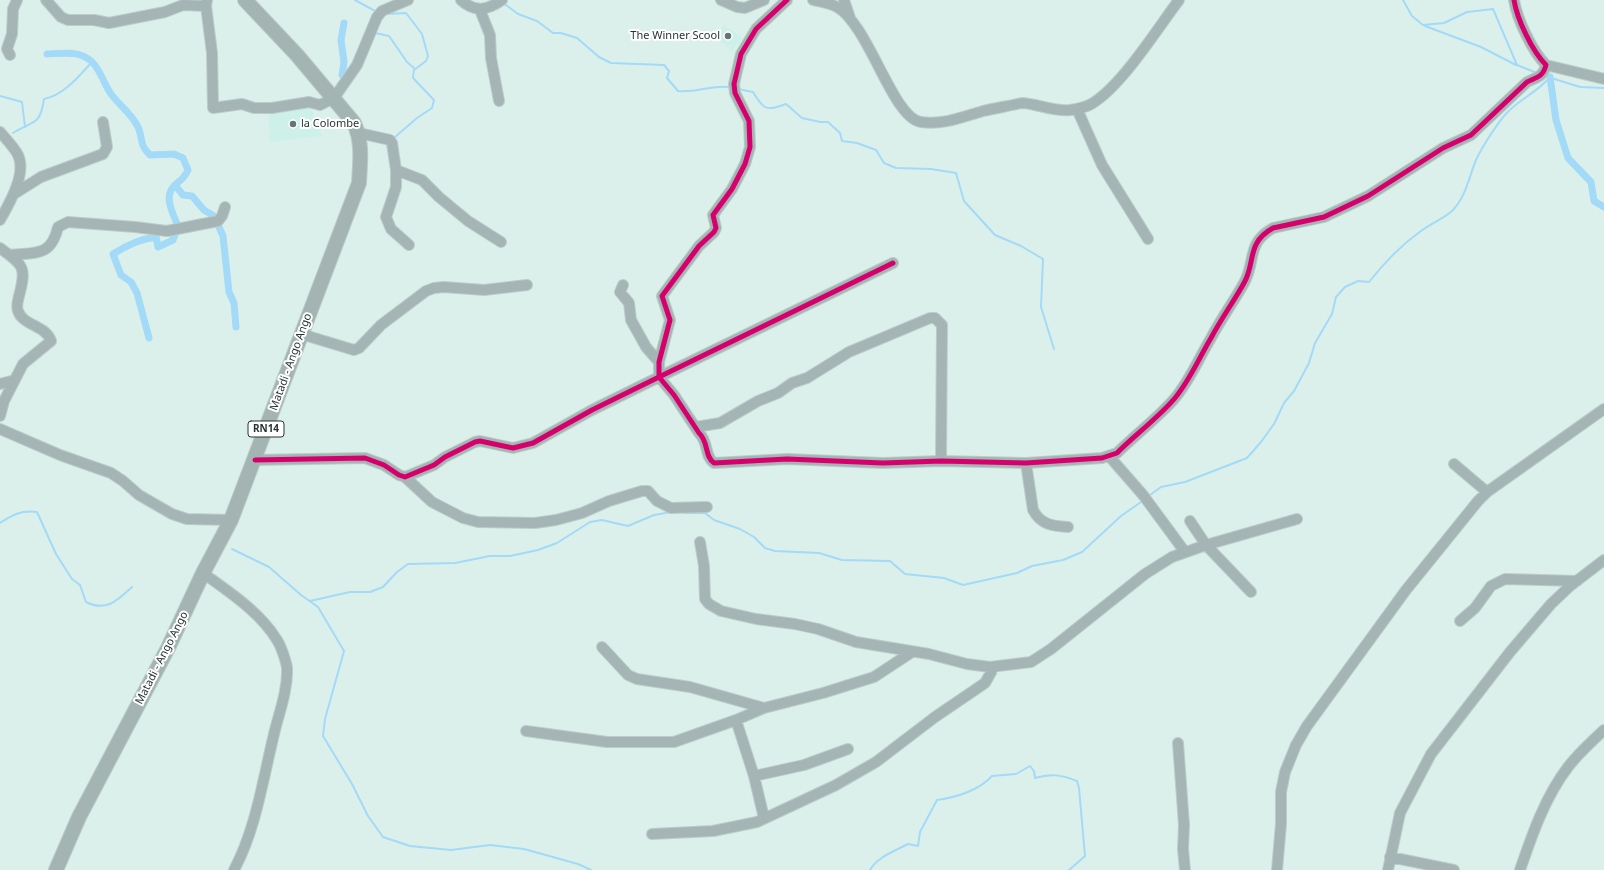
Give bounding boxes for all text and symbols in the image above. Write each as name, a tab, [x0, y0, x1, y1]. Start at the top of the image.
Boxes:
place label: The Winner Scool	[630, 29, 720, 43]
marker: The Winner Scool	[723, 31, 733, 41]
place label: la Colombe	[301, 117, 359, 131]
marker: la Colombe	[288, 119, 298, 129]
street label: Matadi - Ango Ango	[267, 312, 315, 412]
road number: RN14	[248, 421, 284, 437]
street label: Matadi - Ango Ango	[133, 609, 191, 707]

